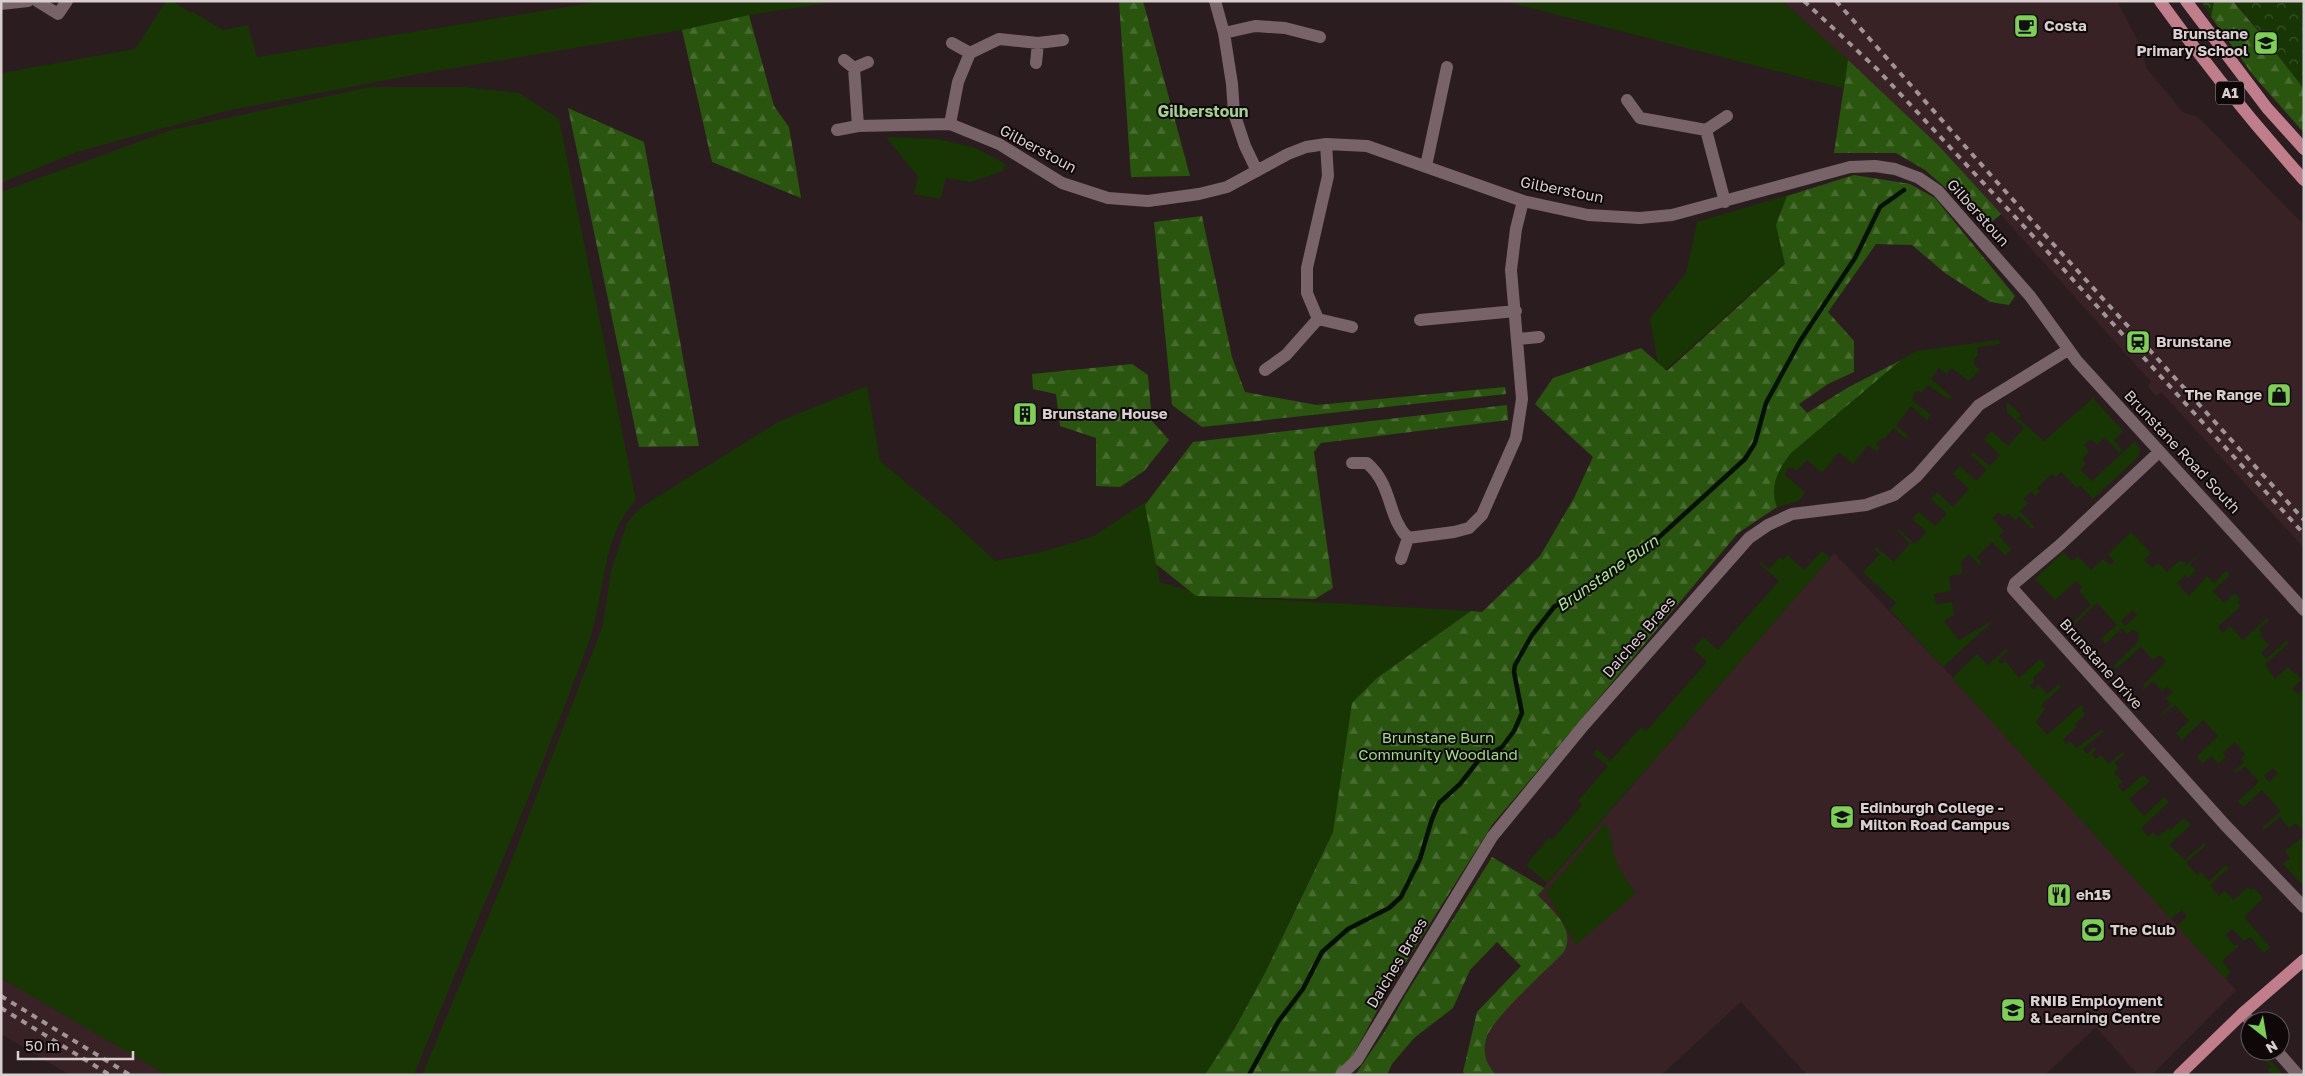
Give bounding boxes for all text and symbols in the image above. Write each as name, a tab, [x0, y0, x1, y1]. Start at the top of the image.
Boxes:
cafe icon: Costa	[2013, 13, 2039, 39]
place label: Costa	[2044, 16, 2087, 34]
place label: Brunstane Primary School	[2136, 24, 2248, 59]
school or university icon: Brunstane Primary School	[2253, 30, 2279, 56]
road number: A1	[2216, 82, 2244, 105]
district label: Gilberstoun	[1157, 101, 1249, 121]
street label: Gilberstoun	[997, 120, 1080, 176]
street label: Gilberstoun	[1519, 172, 1605, 206]
street label: Gilberstoun	[1944, 175, 2014, 250]
station icon: Brunstane	[2125, 329, 2151, 355]
place label: Brunstane	[2156, 332, 2232, 350]
shop icon: The Range	[2266, 382, 2292, 408]
place label: The Range	[2185, 385, 2262, 403]
street label: Brunstane Road South	[2121, 386, 2244, 517]
building icon: Brunstane House	[1012, 401, 1038, 427]
place label: Brunstane House	[1042, 404, 1168, 422]
water label: Brunstane Burn	[1552, 530, 1663, 616]
street label: Daiches Braes	[1598, 592, 1678, 681]
street label: Brunstane Drive	[2056, 614, 2147, 712]
park label: Brunstane Burn Community Woodland	[1358, 728, 1518, 763]
place label: Edinburgh College - Milton Road Campus	[1860, 798, 2010, 833]
school or university icon: Edinburgh College - Milton Road Campus	[1829, 804, 1855, 830]
restaurant icon: eh15	[2046, 882, 2072, 908]
place label: eh15	[2076, 885, 2111, 903]
street label: Daiches Braes	[1362, 914, 1430, 1011]
sports icon: The Club	[2080, 917, 2106, 943]
place label: The Club	[2110, 920, 2175, 938]
place label: RNIB Employment & Learning Centre	[2030, 991, 2163, 1026]
school or university icon: RNIB Employment & Learning Centre	[2000, 997, 2026, 1023]
north arrow	[2240, 1011, 2290, 1061]
scale bar	[18, 1028, 132, 1060]
text: 50 m	[25, 1036, 60, 1054]
text: N	[2263, 1038, 2281, 1058]

